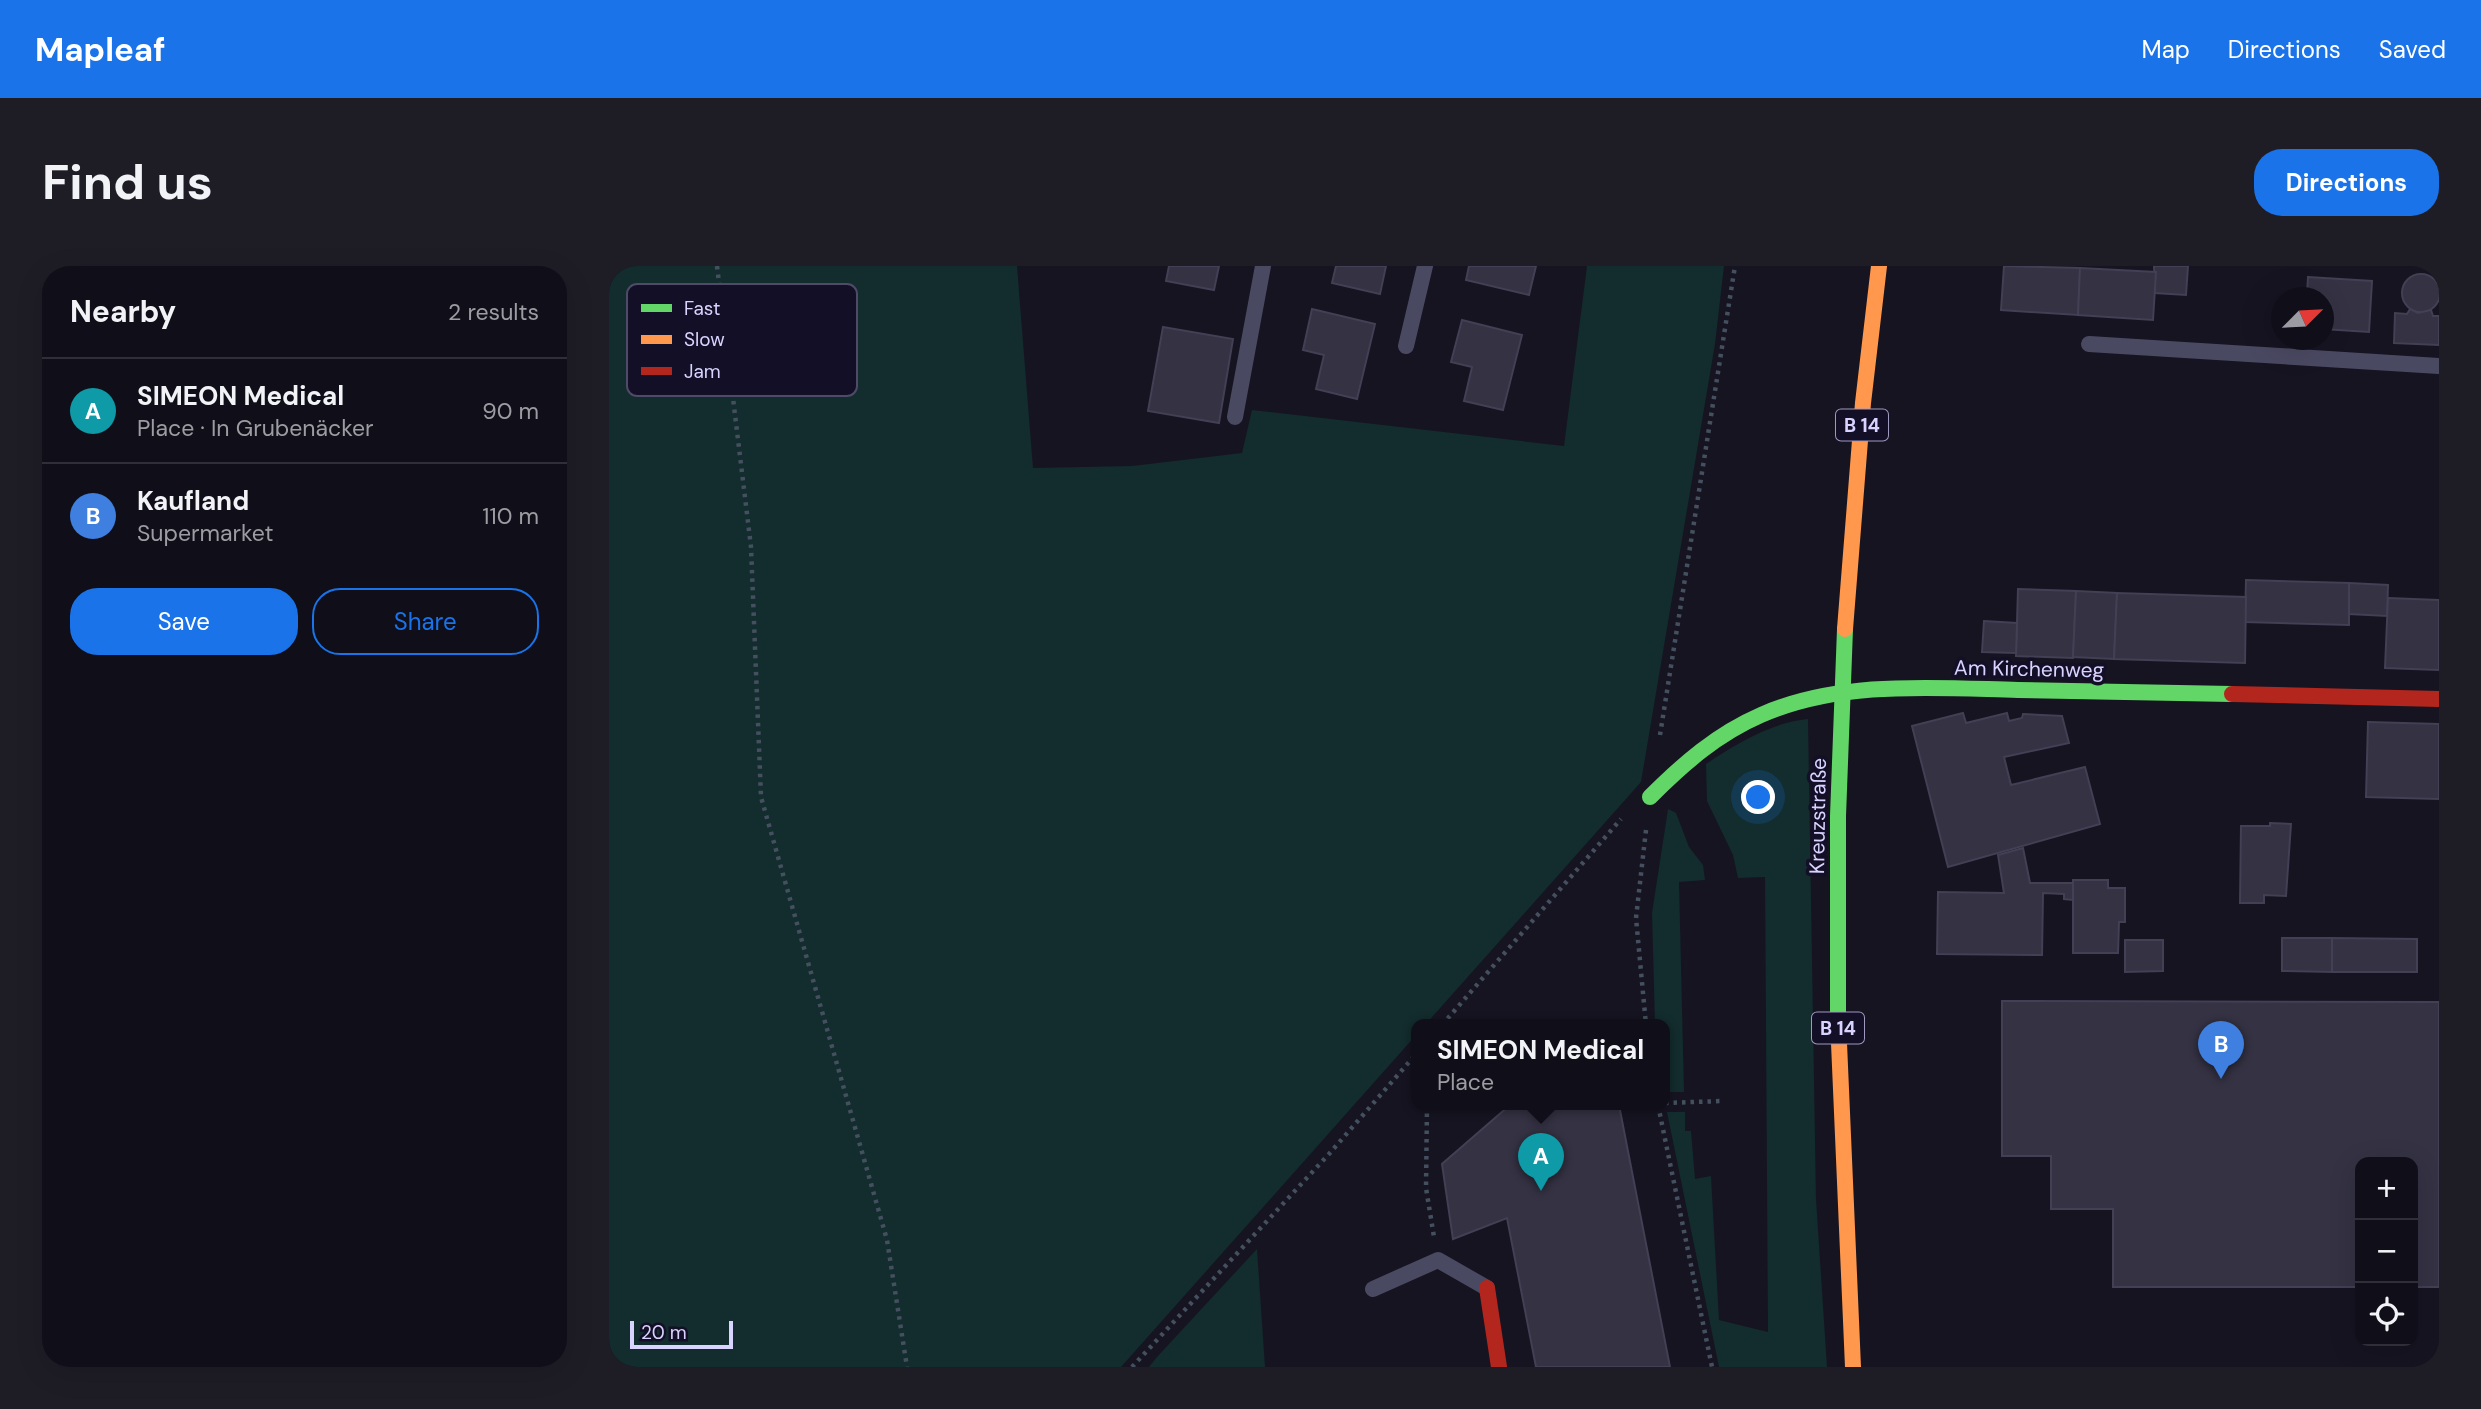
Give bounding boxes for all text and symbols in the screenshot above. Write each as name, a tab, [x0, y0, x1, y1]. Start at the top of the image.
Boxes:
text: Mapleaf	[35, 28, 165, 71]
text: Map	[2142, 34, 2190, 65]
text: Directions	[2228, 34, 2341, 65]
text: Saved	[2379, 34, 2446, 65]
button: Directions	[2254, 149, 2439, 216]
text: Find us	[42, 150, 213, 214]
legend	[627, 284, 857, 396]
north arrow	[2271, 287, 2334, 350]
text: Nearby	[70, 292, 176, 331]
text: Fast	[684, 296, 720, 321]
text: 2 results	[448, 297, 539, 327]
text: Slow	[684, 327, 725, 352]
text: Jam	[684, 359, 721, 384]
text: SIMEON Medical	[137, 379, 344, 413]
text: A	[85, 396, 101, 426]
text: 90 m	[482, 396, 539, 426]
road number: B 14	[1836, 410, 1888, 440]
text: Place · In Grubenäcker	[137, 413, 374, 443]
text: Kaufland	[137, 484, 249, 518]
text: B	[86, 501, 100, 531]
text: 110 m	[482, 501, 539, 531]
text: Supermarket	[137, 518, 273, 548]
button: Save	[70, 588, 298, 655]
button: Share	[312, 588, 539, 655]
street label: Am Kirchenweg	[1954, 654, 2105, 684]
street label: Kreuzstraße	[1803, 758, 1833, 874]
your location	[1741, 780, 1775, 814]
road number: B 14	[1812, 1013, 1864, 1044]
popup	[1411, 1019, 1670, 1110]
pin: B	[2198, 1021, 2244, 1079]
text: SIMEON Medical	[1437, 1033, 1644, 1067]
text: Place	[1437, 1067, 1494, 1097]
pin: A	[1518, 1133, 1564, 1191]
map controls	[2355, 1157, 2418, 1346]
button: +	[2355, 1157, 2418, 1220]
button: −	[2355, 1220, 2418, 1283]
button: locate	[2355, 1283, 2418, 1346]
scale bar	[630, 1318, 733, 1350]
text: 20 m	[641, 1320, 687, 1345]

